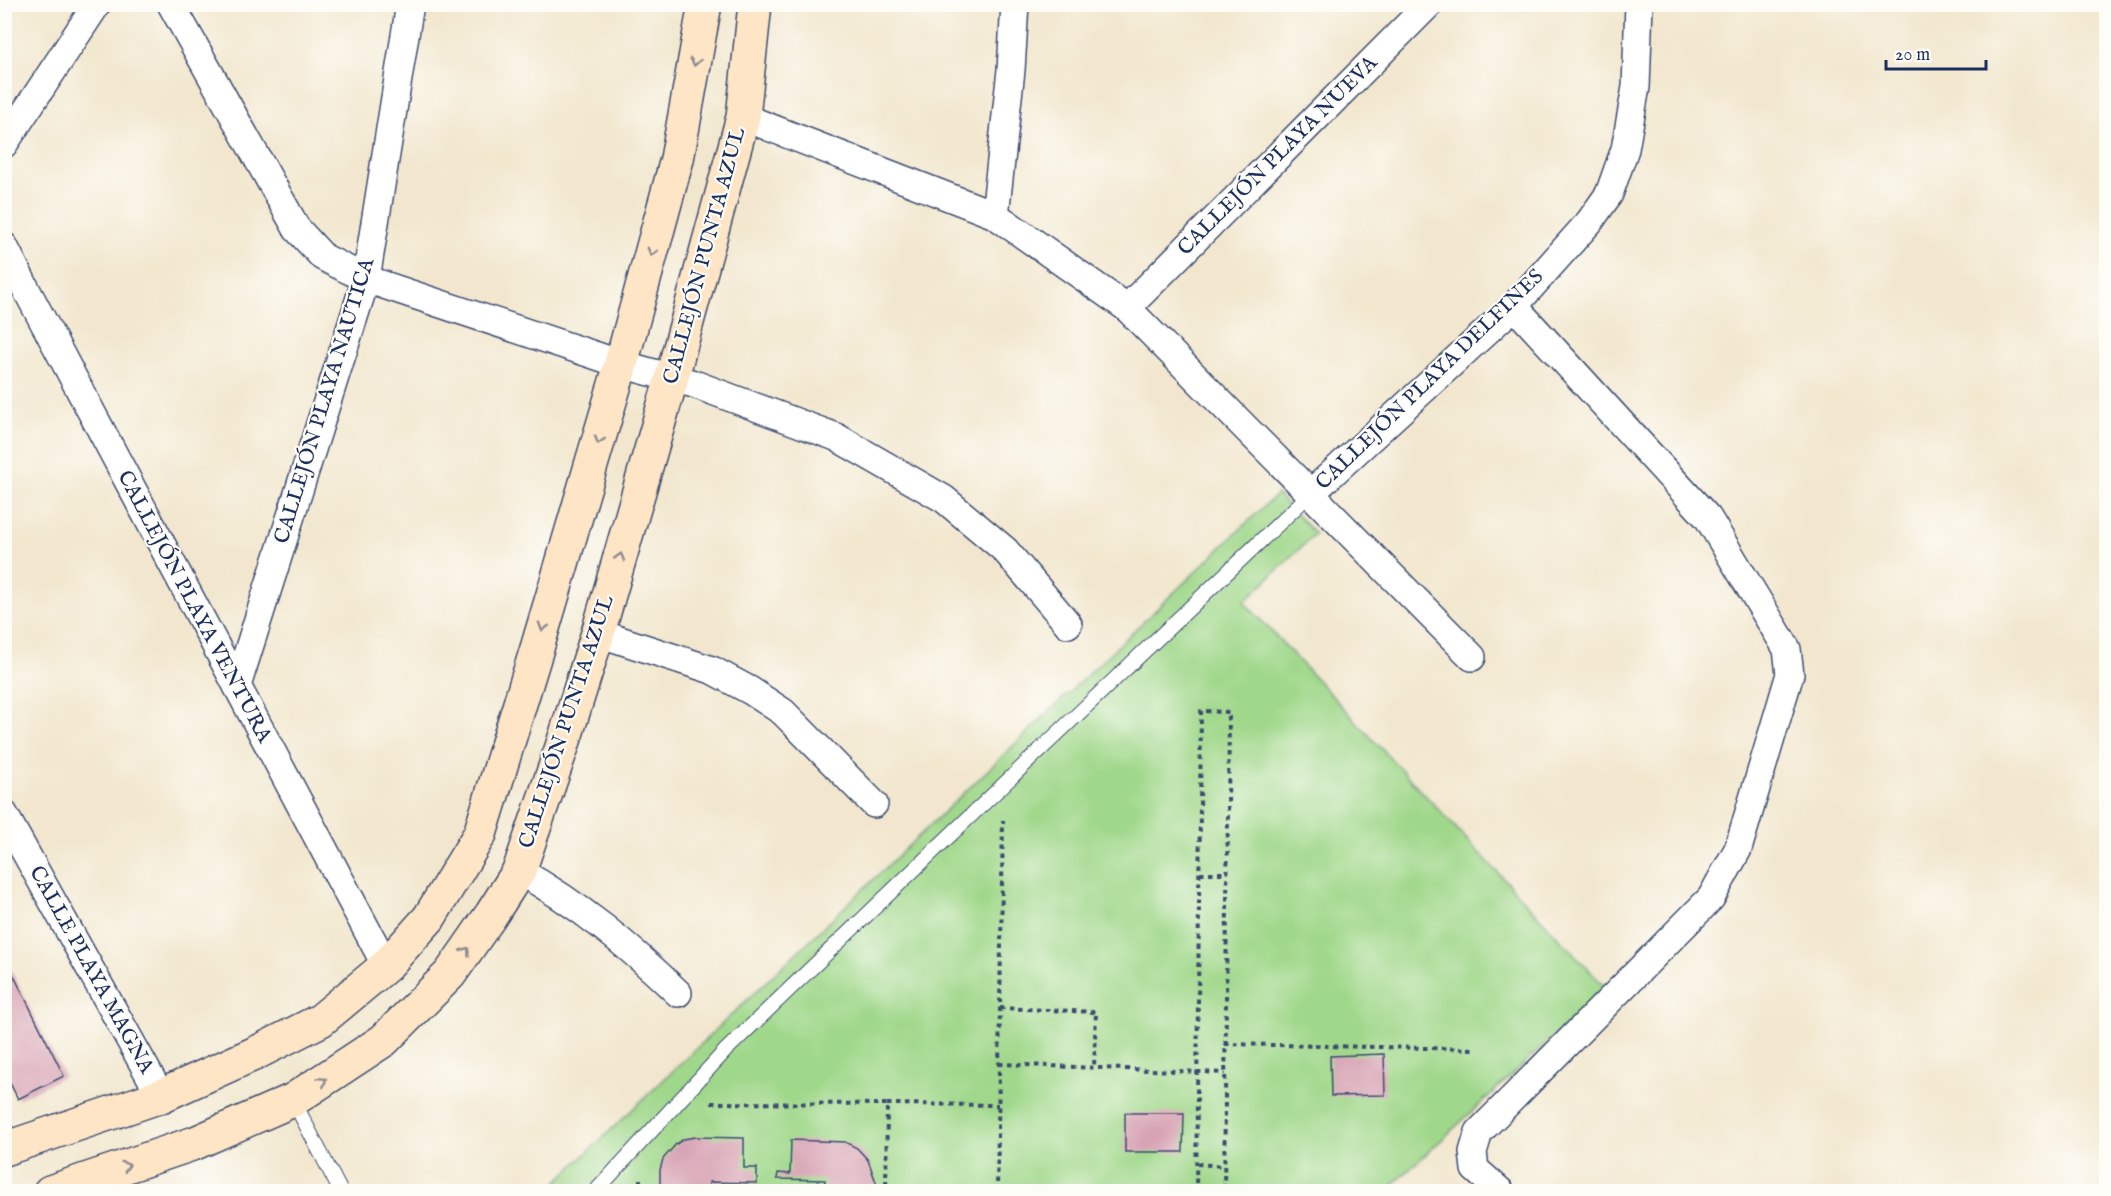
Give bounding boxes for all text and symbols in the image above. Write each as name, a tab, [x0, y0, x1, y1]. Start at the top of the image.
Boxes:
scale bar	[1886, 33, 1986, 71]
text: 20 m	[1895, 44, 1930, 67]
street label: CALLEJÓN PLAYA NUEVA	[1172, 49, 1384, 262]
one-way arrow	[689, 57, 702, 67]
street label: CALLEJÓN PUNTA AZUL	[657, 124, 752, 387]
one-way arrow	[647, 246, 659, 257]
street label: CALLEJÓN PLAYA NAUTICA	[268, 254, 382, 547]
street label: CALLEJÓN PLAYA DELFINES	[1310, 263, 1550, 496]
one-way arrow	[594, 434, 606, 445]
street label: CALLEJÓN PLAYA VENTURA	[111, 466, 279, 749]
one-way arrow	[613, 552, 625, 563]
street label: CALLEJÓN PUNTA AZUL	[512, 592, 621, 852]
one-way arrow	[538, 621, 550, 632]
street label: CALLE PLAYA MAGNA	[23, 861, 160, 1079]
one-way arrow	[459, 946, 470, 957]
one-way arrow	[317, 1077, 327, 1089]
one-way arrow	[120, 1161, 130, 1174]

